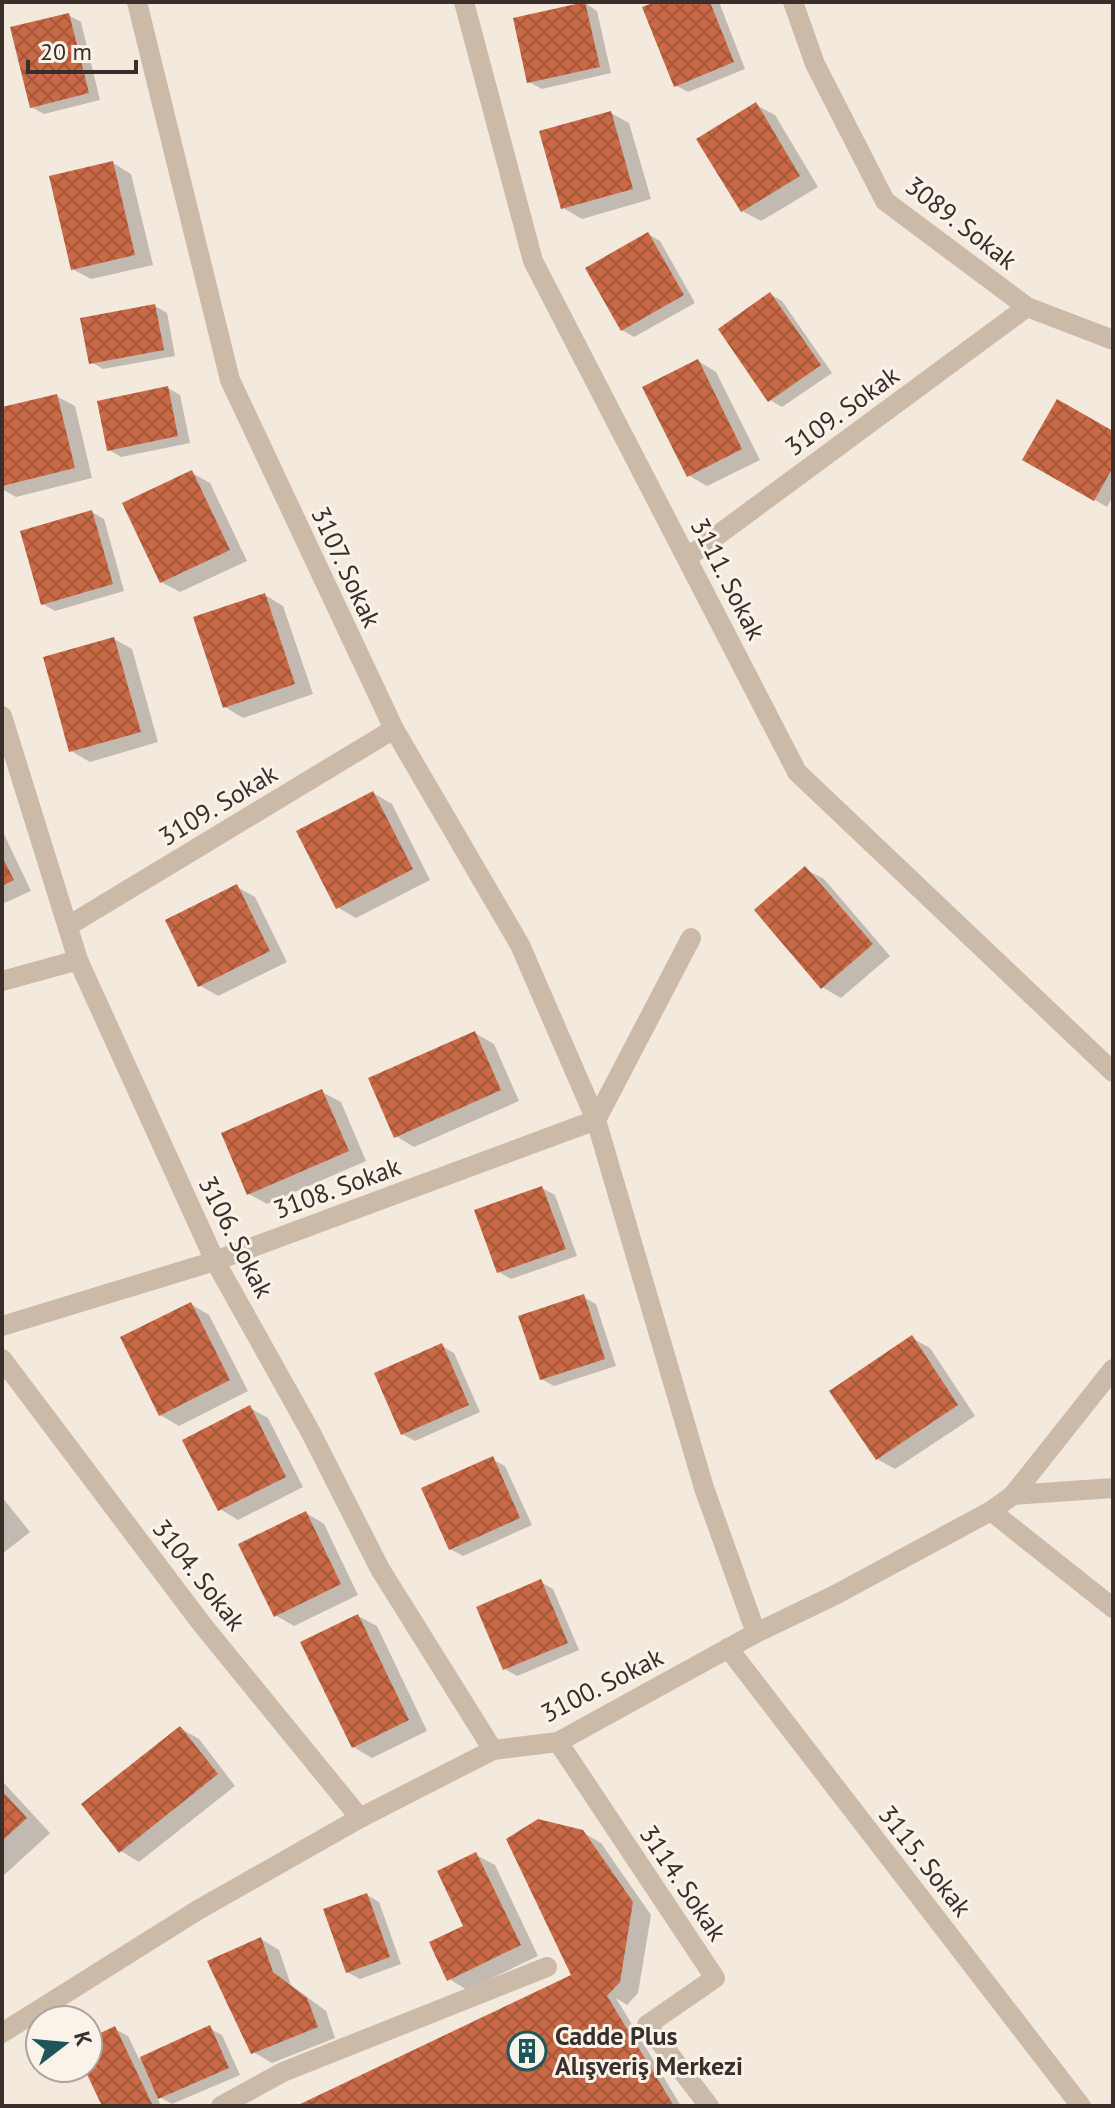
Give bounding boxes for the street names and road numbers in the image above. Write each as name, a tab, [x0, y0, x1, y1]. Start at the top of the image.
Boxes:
street label: 3089. Sokak	[899, 169, 1024, 277]
street label: 3109. Sokak	[778, 358, 906, 463]
street label: 3107. Sokak	[304, 501, 389, 633]
street label: 3111. Sokak	[684, 512, 774, 646]
street label: 3109. Sokak	[152, 756, 284, 853]
street label: 3108. Sokak	[269, 1149, 405, 1226]
street label: 3106. Sokak	[192, 1170, 282, 1304]
street label: 3104. Sokak	[146, 1512, 254, 1638]
street label: 3100. Sokak	[535, 1639, 669, 1729]
street label: 3115. Sokak	[872, 1798, 980, 1924]
street label: 3114. Sokak	[633, 1818, 734, 1947]

